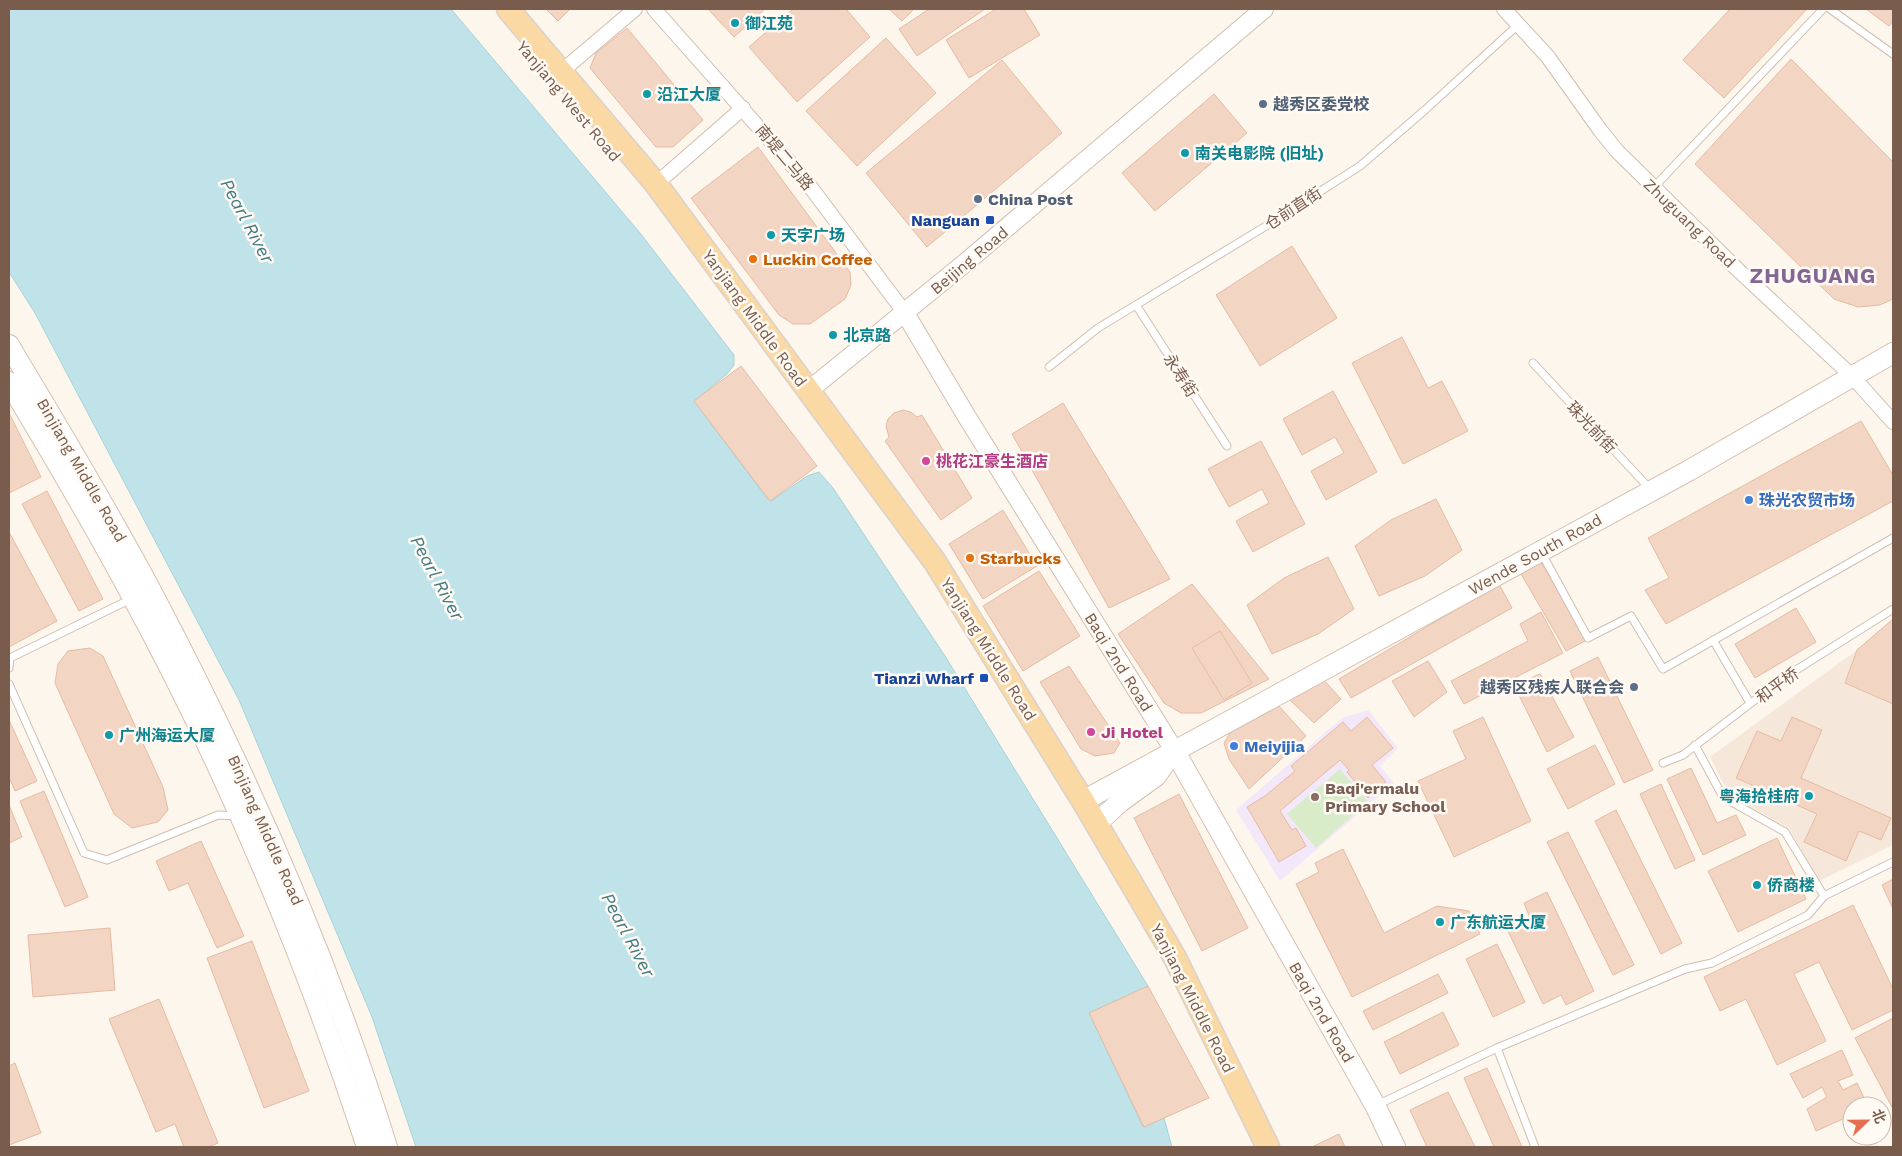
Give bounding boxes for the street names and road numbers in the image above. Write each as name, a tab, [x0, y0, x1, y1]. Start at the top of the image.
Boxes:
street label: Yanjiang West Road	[513, 37, 625, 165]
street label: 南堤二马路	[752, 121, 818, 194]
street label: Zhuguang Road	[1640, 175, 1739, 272]
street label: 仓前直街	[1261, 183, 1325, 234]
street label: Beijing Road	[927, 222, 1012, 298]
street label: Yanjiang Middle Road	[698, 246, 811, 391]
street label: 永寿街	[1160, 350, 1202, 401]
street label: Binjiang Middle Road	[33, 395, 130, 545]
street label: 珠光前街	[1563, 397, 1620, 457]
street label: Wende South Road	[1465, 510, 1605, 599]
street label: Yanjiang Middle Road	[937, 574, 1040, 724]
street label: Baqi 2nd Road	[1081, 609, 1157, 715]
street label: 和平桥	[1752, 664, 1802, 707]
street label: Binjiang Middle Road	[224, 752, 307, 908]
street label: Yanjiang Middle Road	[1147, 920, 1238, 1076]
street label: Baqi 2nd Road	[1285, 959, 1358, 1066]

